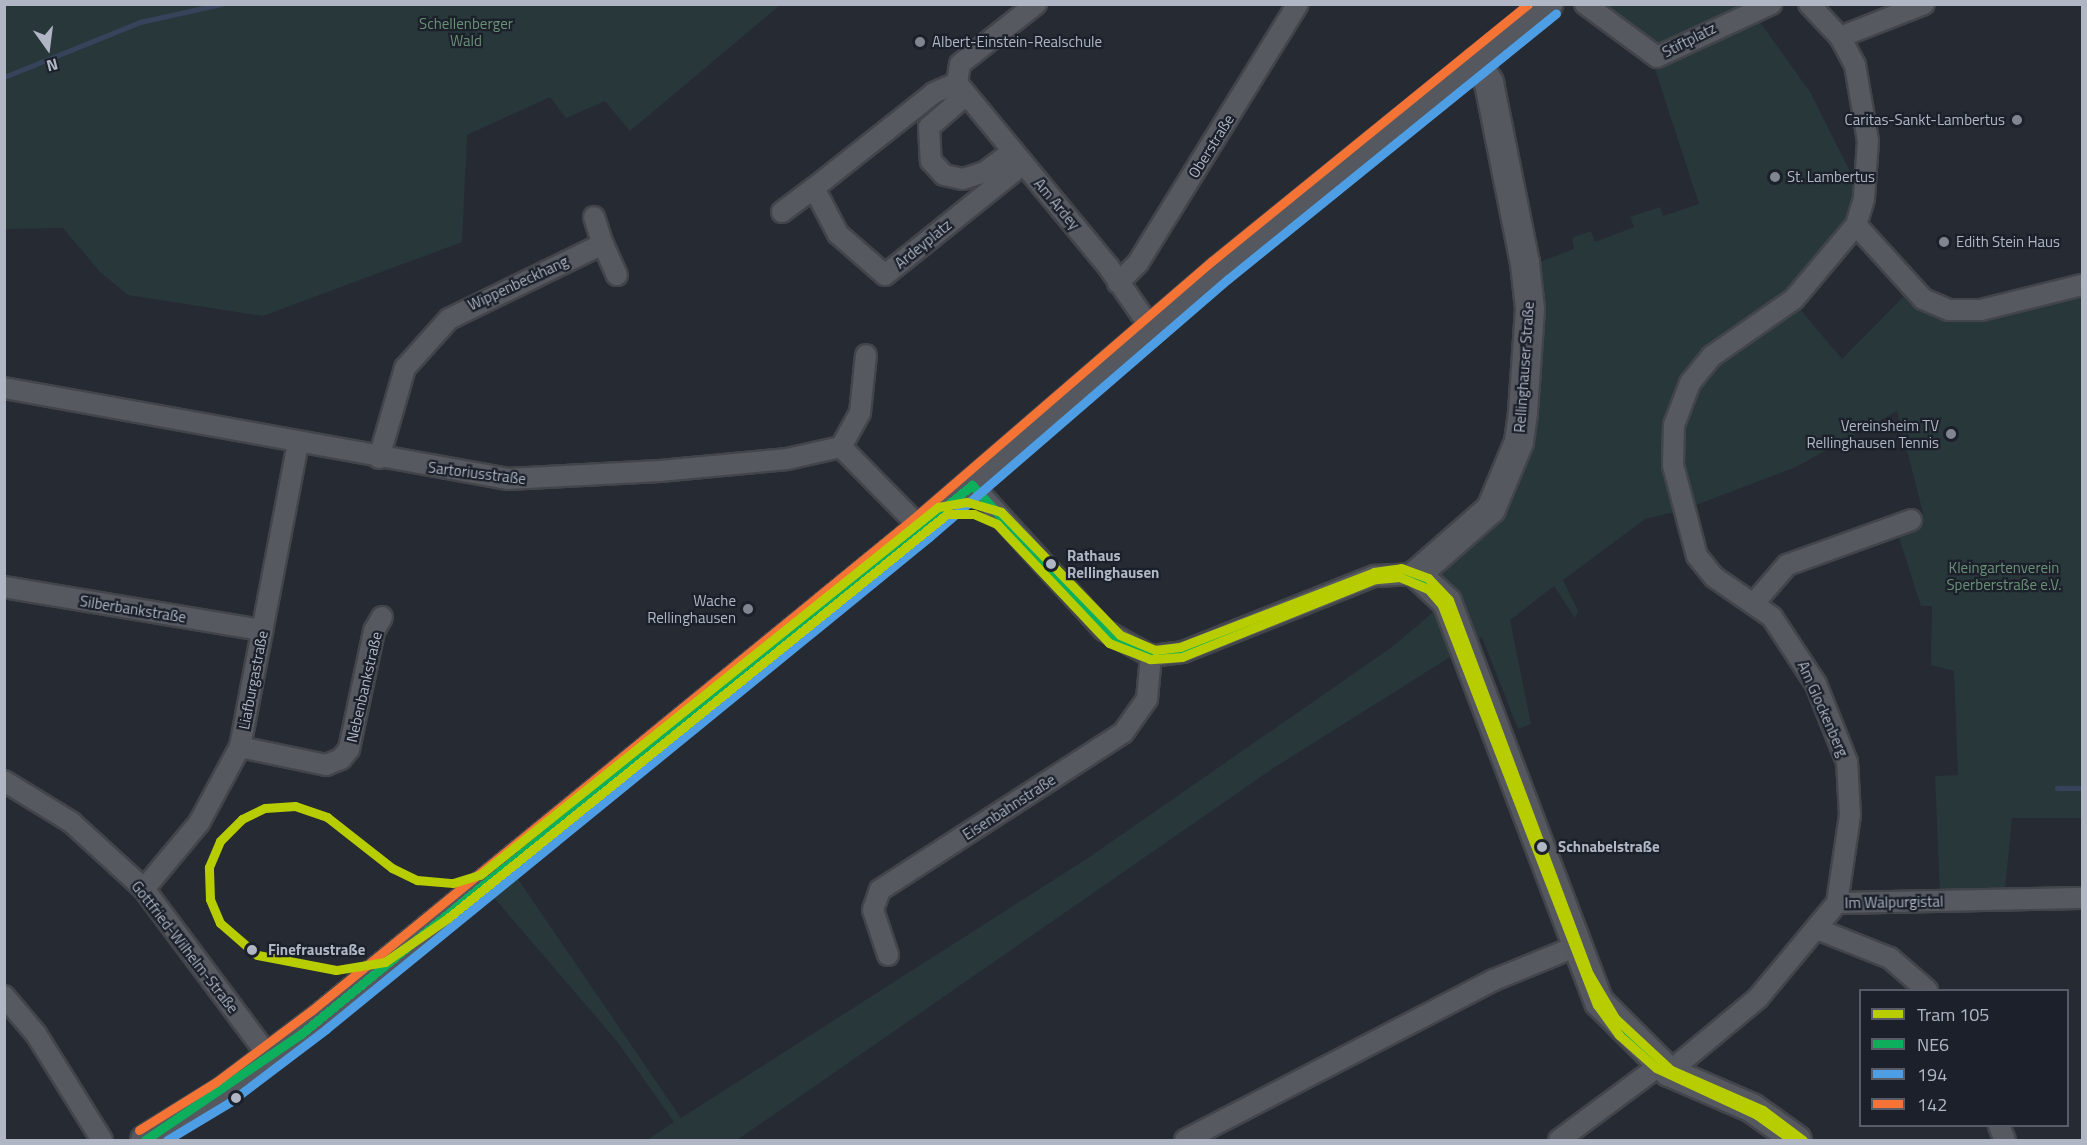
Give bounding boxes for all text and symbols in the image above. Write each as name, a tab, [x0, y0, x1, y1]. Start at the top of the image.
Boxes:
park label: Schellenberger Wald	[419, 14, 513, 49]
north arrow	[18, 18, 78, 78]
street label: Stiftplatz	[1659, 19, 1719, 61]
place label: Albert-Einstein-Realschule	[932, 33, 1102, 51]
marker: Albert-Einstein-Realschule	[913, 35, 927, 49]
text: N	[44, 52, 61, 78]
street label: Oberstraße	[1184, 111, 1238, 181]
place label: Caritas-Sankt-Lambertus	[1845, 111, 2005, 129]
marker: Caritas-Sankt-Lambertus	[2010, 113, 2024, 127]
place label: St. Lambertus	[1787, 168, 1875, 186]
marker: St. Lambertus	[1768, 170, 1782, 184]
street label: Am Ardey	[1030, 175, 1084, 233]
street label: Ardeyplatz	[891, 216, 955, 272]
place label: Edith Stein Haus	[1956, 233, 2060, 251]
marker: Edith Stein Haus	[1937, 235, 1951, 249]
street label: Wippenbeckhang	[465, 252, 571, 314]
street label: Rellinghauser Straße	[1510, 301, 1538, 433]
place label: Vereinsheim TV Rellinghausen Tennis	[1806, 416, 1939, 451]
marker: Vereinsheim TV Rellinghausen Tennis	[1944, 427, 1958, 441]
street label: Sartoriusstraße	[427, 458, 527, 488]
place label: Rathaus Rellinghausen	[1067, 546, 1159, 581]
marker: Rathaus Rellinghausen	[1040, 553, 1062, 575]
park label: Kleingartenverein Sperberstraße e.V.	[1946, 558, 2062, 593]
place label: Wache Rellinghausen	[647, 591, 736, 626]
street label: Silberbankstraße	[79, 592, 187, 626]
marker: Wache Rellinghausen	[741, 602, 755, 616]
street label: Liafburgastraße	[235, 629, 271, 731]
street label: Nebenbankstraße	[343, 630, 385, 744]
street label: Am Glockenberg	[1794, 658, 1852, 760]
street label: Eisenbahnstraße	[959, 770, 1059, 844]
marker: Schnabelstraße	[1531, 836, 1553, 858]
place label: Schnabelstraße	[1558, 838, 1660, 856]
street label: Gottfried-Wilhelm-Straße	[128, 877, 242, 1017]
street label: Im Walpurgistal	[1844, 892, 1944, 912]
marker: Finefraustraße	[241, 939, 263, 961]
place label: Finefraustraße	[268, 941, 365, 959]
legend	[1859, 989, 2069, 1127]
text: Tram 105	[1917, 1001, 1989, 1028]
text: NE6	[1917, 1031, 1949, 1058]
text: 194	[1917, 1061, 1947, 1088]
text: 142	[1917, 1091, 1947, 1118]
unlabelled marker	[230, 1092, 242, 1104]

